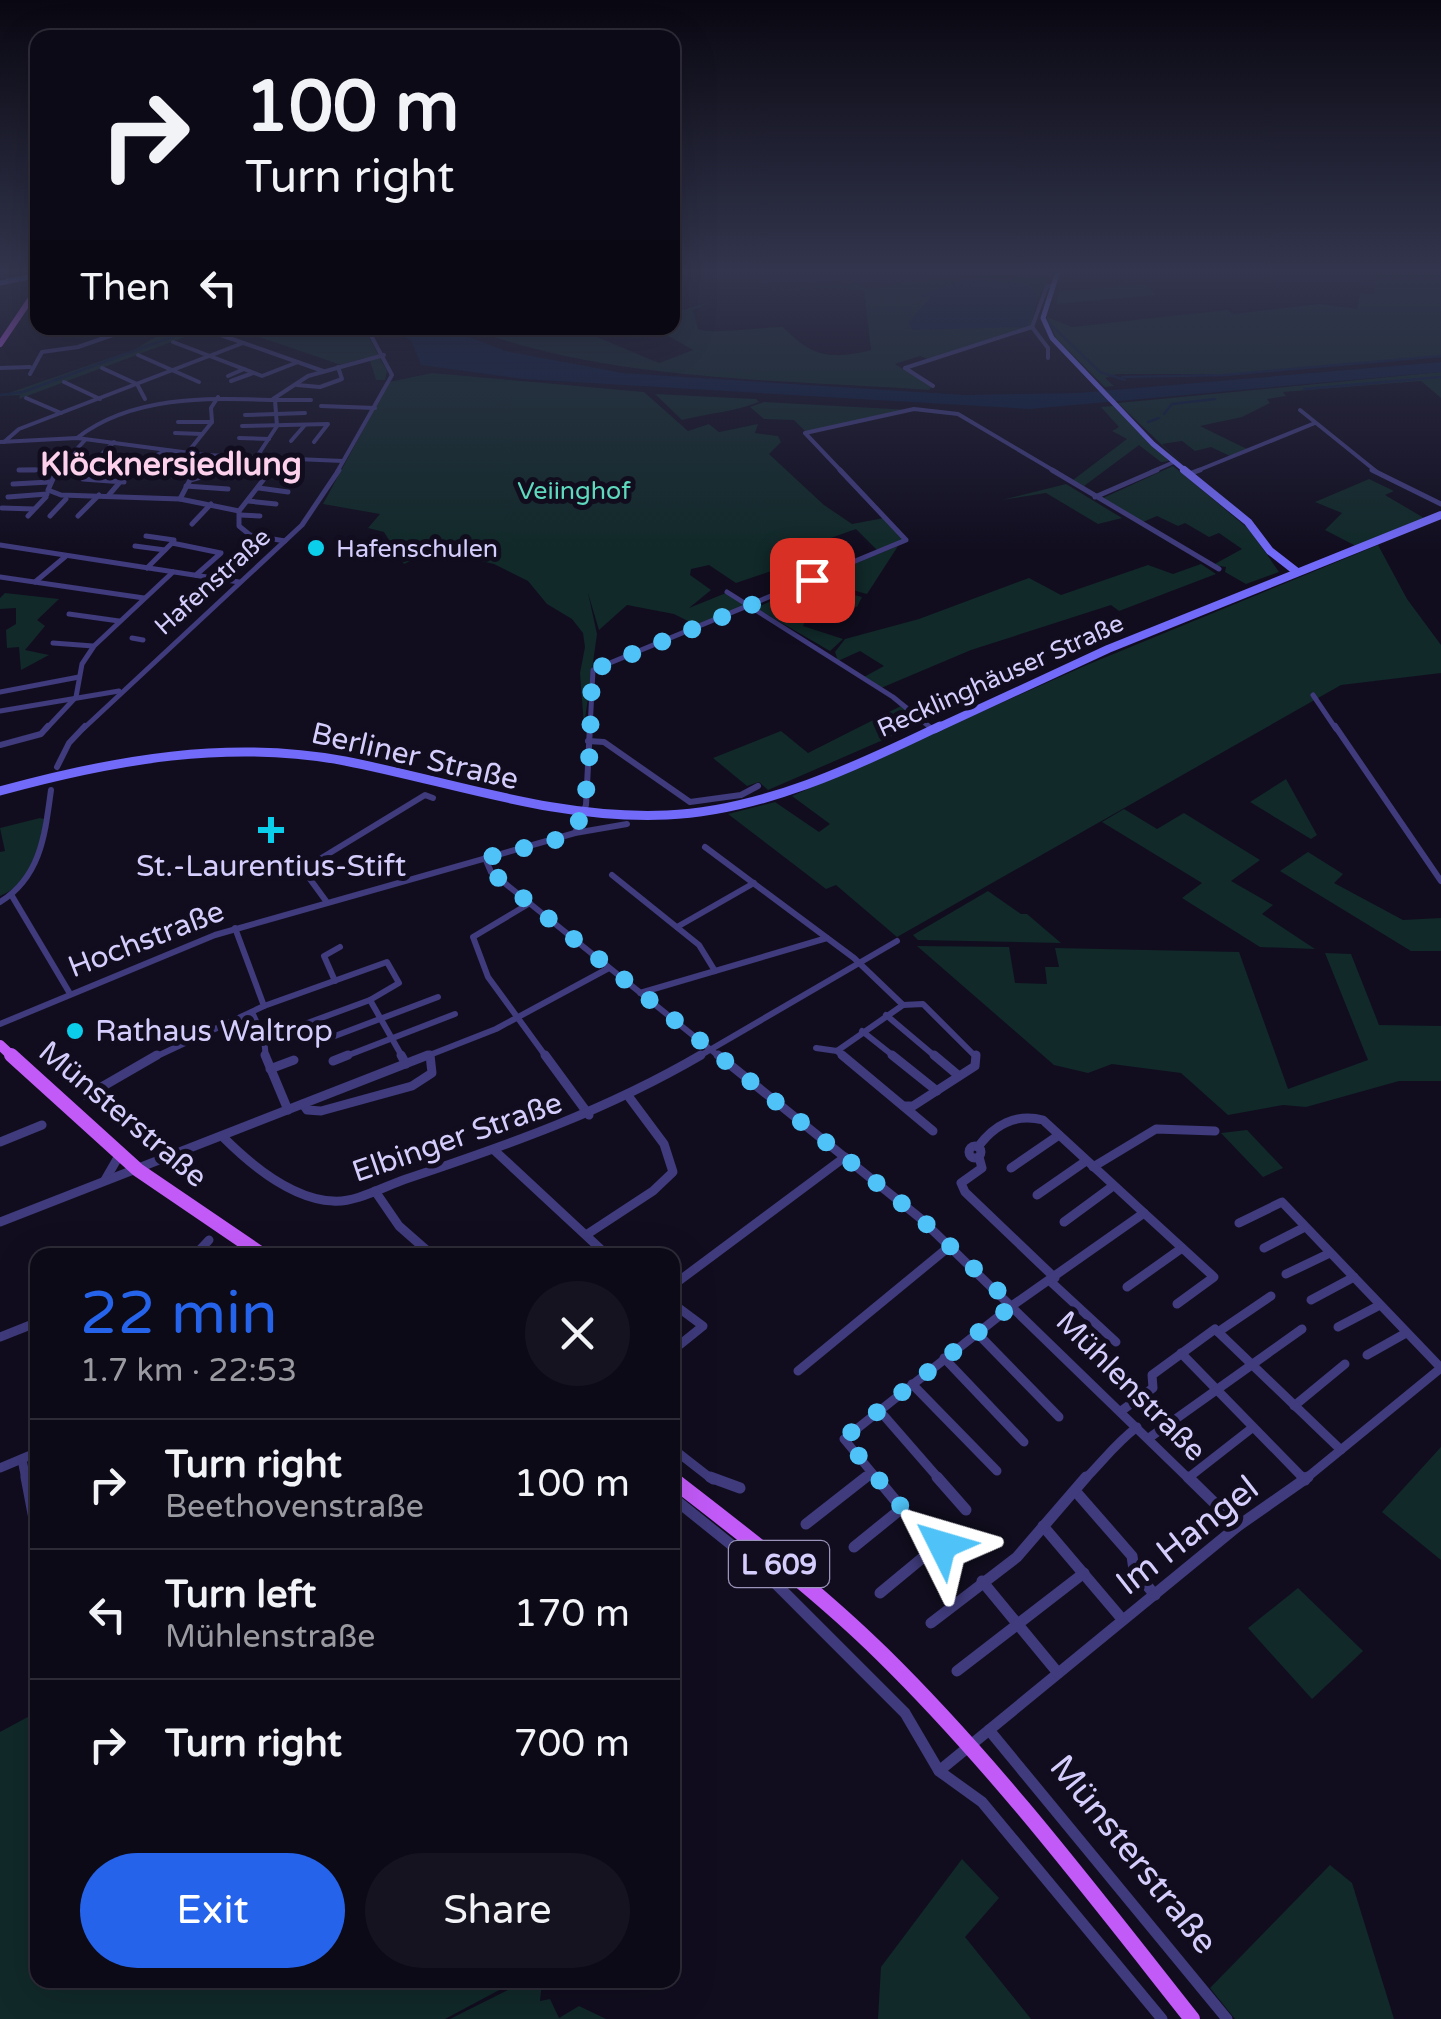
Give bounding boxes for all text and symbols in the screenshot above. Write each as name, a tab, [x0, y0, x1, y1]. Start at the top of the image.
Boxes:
text: 100 m	[245, 66, 459, 150]
icon: right	[80, 70, 210, 200]
text: Turn right	[245, 151, 454, 205]
icon: left	[191, 260, 246, 315]
text: Then	[80, 265, 171, 311]
district label: Klöcknersiedlung	[40, 446, 302, 484]
park label: Veiinghof	[517, 476, 631, 506]
street label: Hafenstraße	[149, 522, 277, 641]
place label: Hafenschulen	[336, 534, 498, 564]
marker: Hafenschulen	[305, 537, 327, 559]
pin	[770, 538, 855, 623]
icon: arrive	[785, 553, 840, 608]
street label: Recklinghäuser Straße	[873, 608, 1128, 744]
street label: Berliner Straße	[308, 715, 522, 798]
marker: St.-Laurentius-Stift	[258, 817, 284, 843]
place label: St.-Laurentius-Stift	[136, 848, 406, 885]
street label: Hochstraße	[63, 893, 229, 986]
place label: Rathaus Waltrop	[95, 1013, 333, 1050]
marker: Rathaus Waltrop	[64, 1020, 86, 1042]
street label: Münsterstraße	[31, 1033, 214, 1196]
street label: Elbinger Straße	[347, 1084, 567, 1191]
text: 22 min	[80, 1278, 278, 1350]
button: close	[525, 1281, 630, 1386]
street label: Mühlenstraße	[1048, 1304, 1213, 1469]
text: 1.7 km · 22:53	[80, 1352, 297, 1390]
text: Turn right	[165, 1442, 342, 1488]
icon: right	[80, 1457, 135, 1512]
text: 100 m	[514, 1461, 630, 1507]
street label: Im Hangel	[1108, 1467, 1267, 1604]
text: Beethovenstraße	[165, 1488, 424, 1526]
position arrow	[890, 1493, 994, 1597]
road number: L 609	[729, 1541, 829, 1587]
text: Turn left	[165, 1572, 316, 1618]
icon: left	[80, 1587, 135, 1642]
text: 170 m	[514, 1591, 630, 1637]
text: Mühlenstraße	[165, 1618, 375, 1656]
icon: right	[80, 1717, 135, 1772]
text: Turn right	[165, 1721, 342, 1767]
text: 700 m	[514, 1721, 630, 1767]
street label: Münsterstraße	[1040, 1747, 1226, 1962]
button: Exit	[80, 1853, 345, 1968]
button: Share	[365, 1853, 630, 1968]

